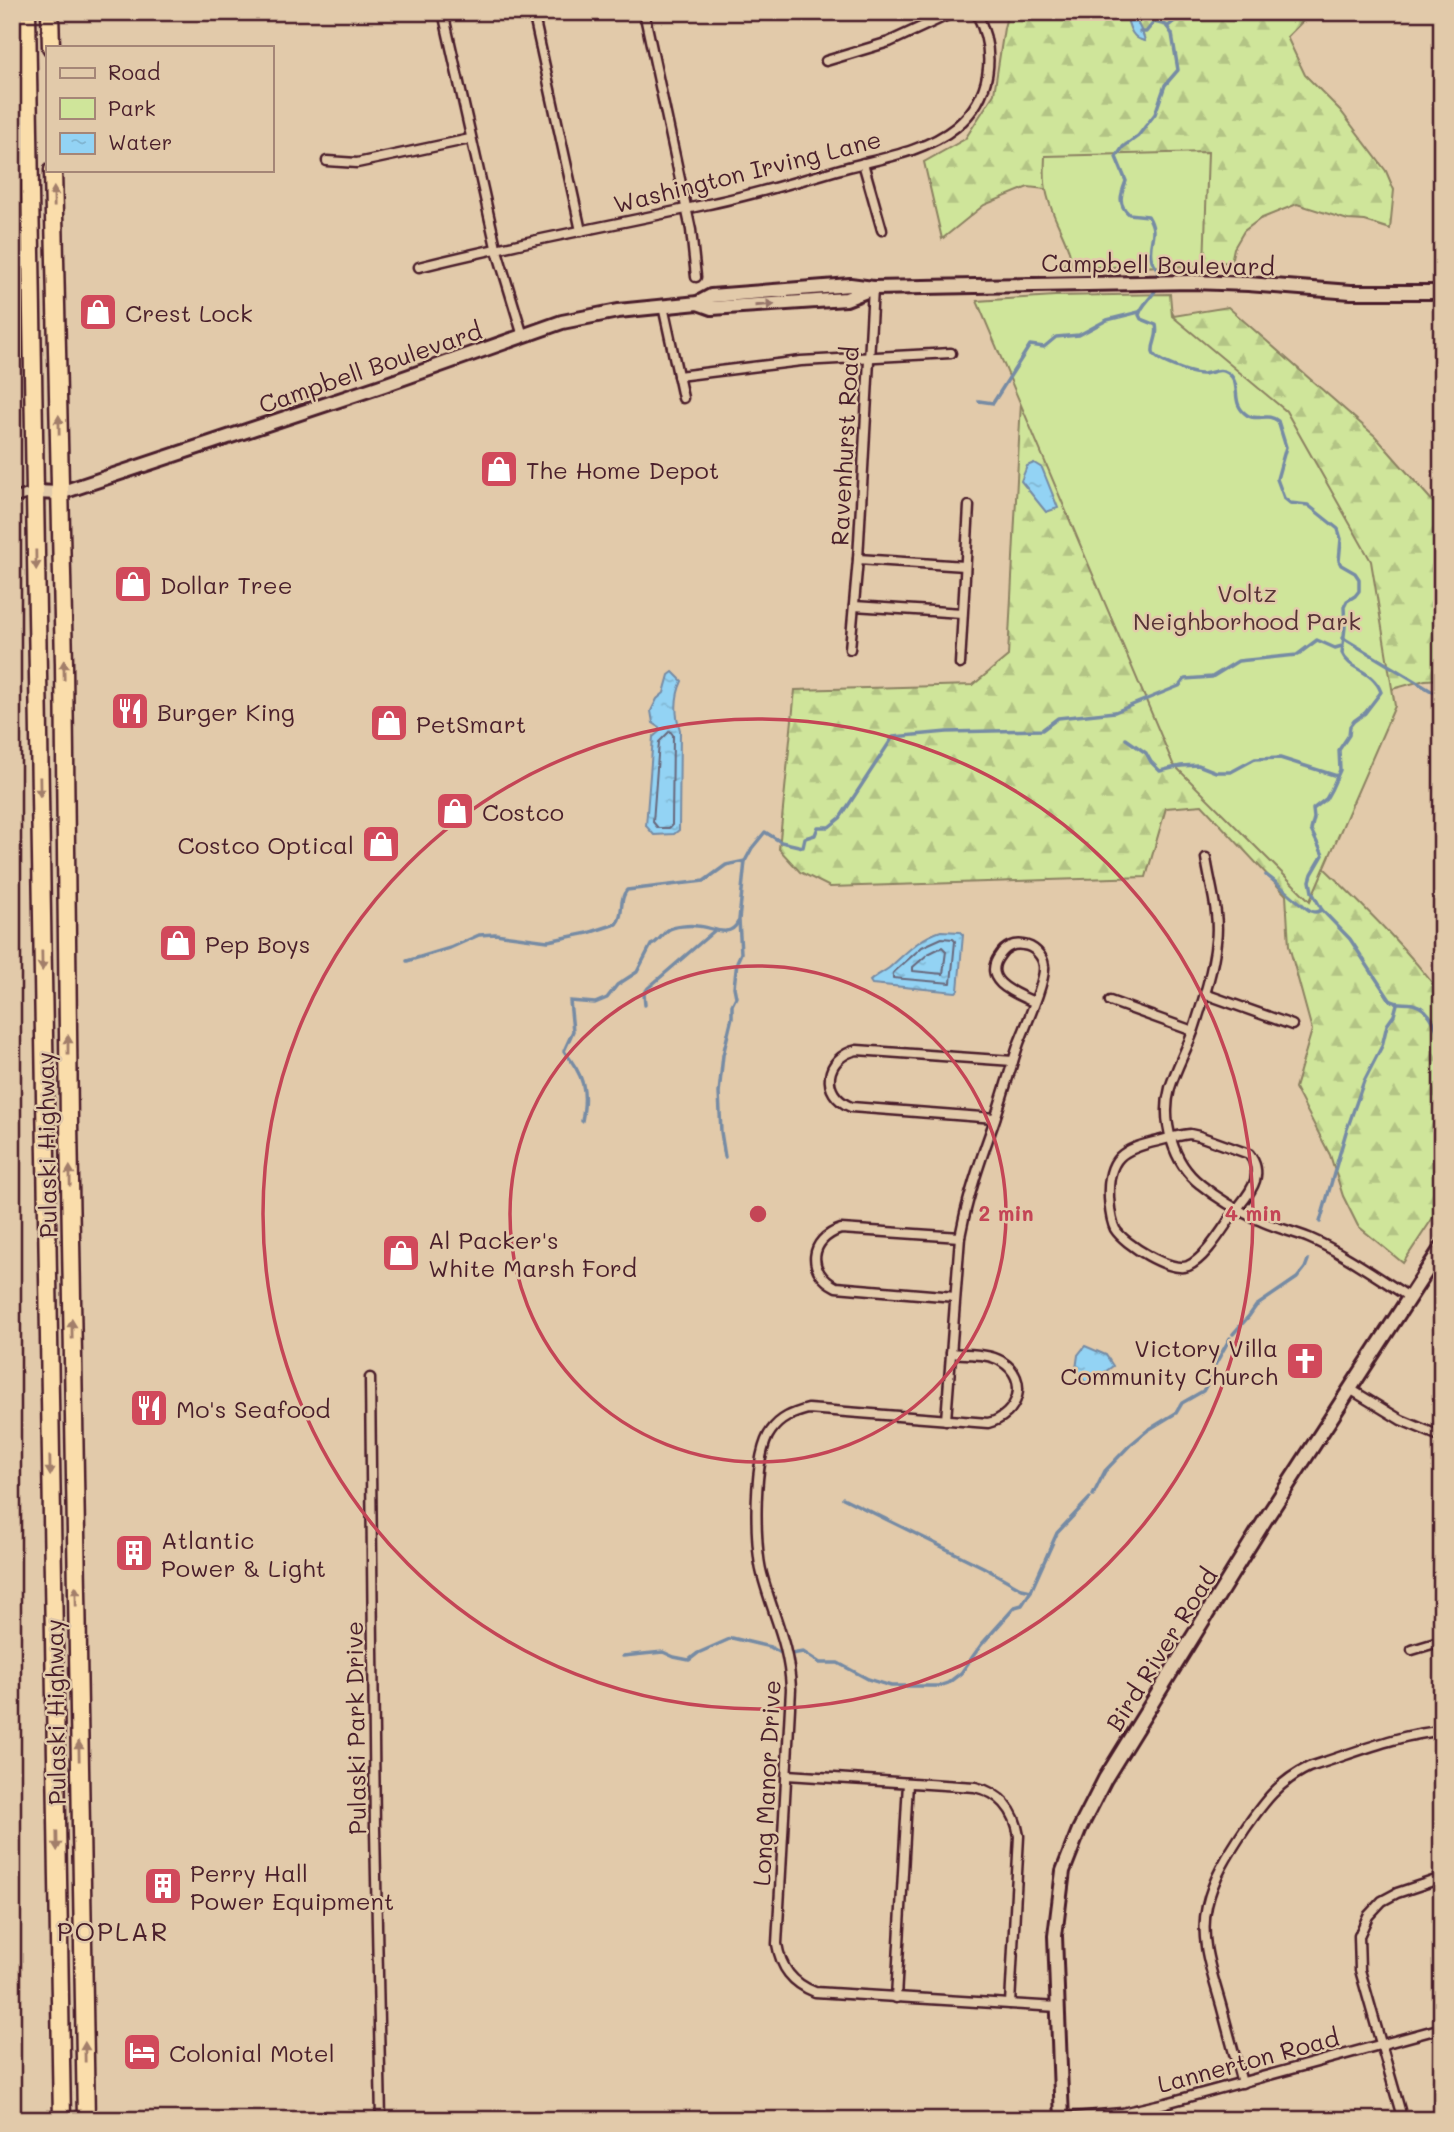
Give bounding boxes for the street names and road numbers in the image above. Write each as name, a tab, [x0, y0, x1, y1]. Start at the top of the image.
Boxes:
street label: Washington Irving Lane	[610, 123, 884, 219]
street label: Campbell Boulevard	[1041, 246, 1275, 282]
street label: Campbell Boulevard	[254, 314, 486, 420]
street label: Ravenhurst Road	[823, 346, 865, 546]
street label: Pulaski Highway	[29, 1052, 63, 1238]
street label: Bird River Road	[1098, 1562, 1224, 1736]
street label: Pulaski Highway	[38, 1619, 72, 1805]
street label: Pulaski Park Drive	[338, 1621, 372, 1835]
street label: Long Manor Drive	[745, 1679, 787, 1887]
street label: Lannerton Road	[1154, 2021, 1342, 2099]

